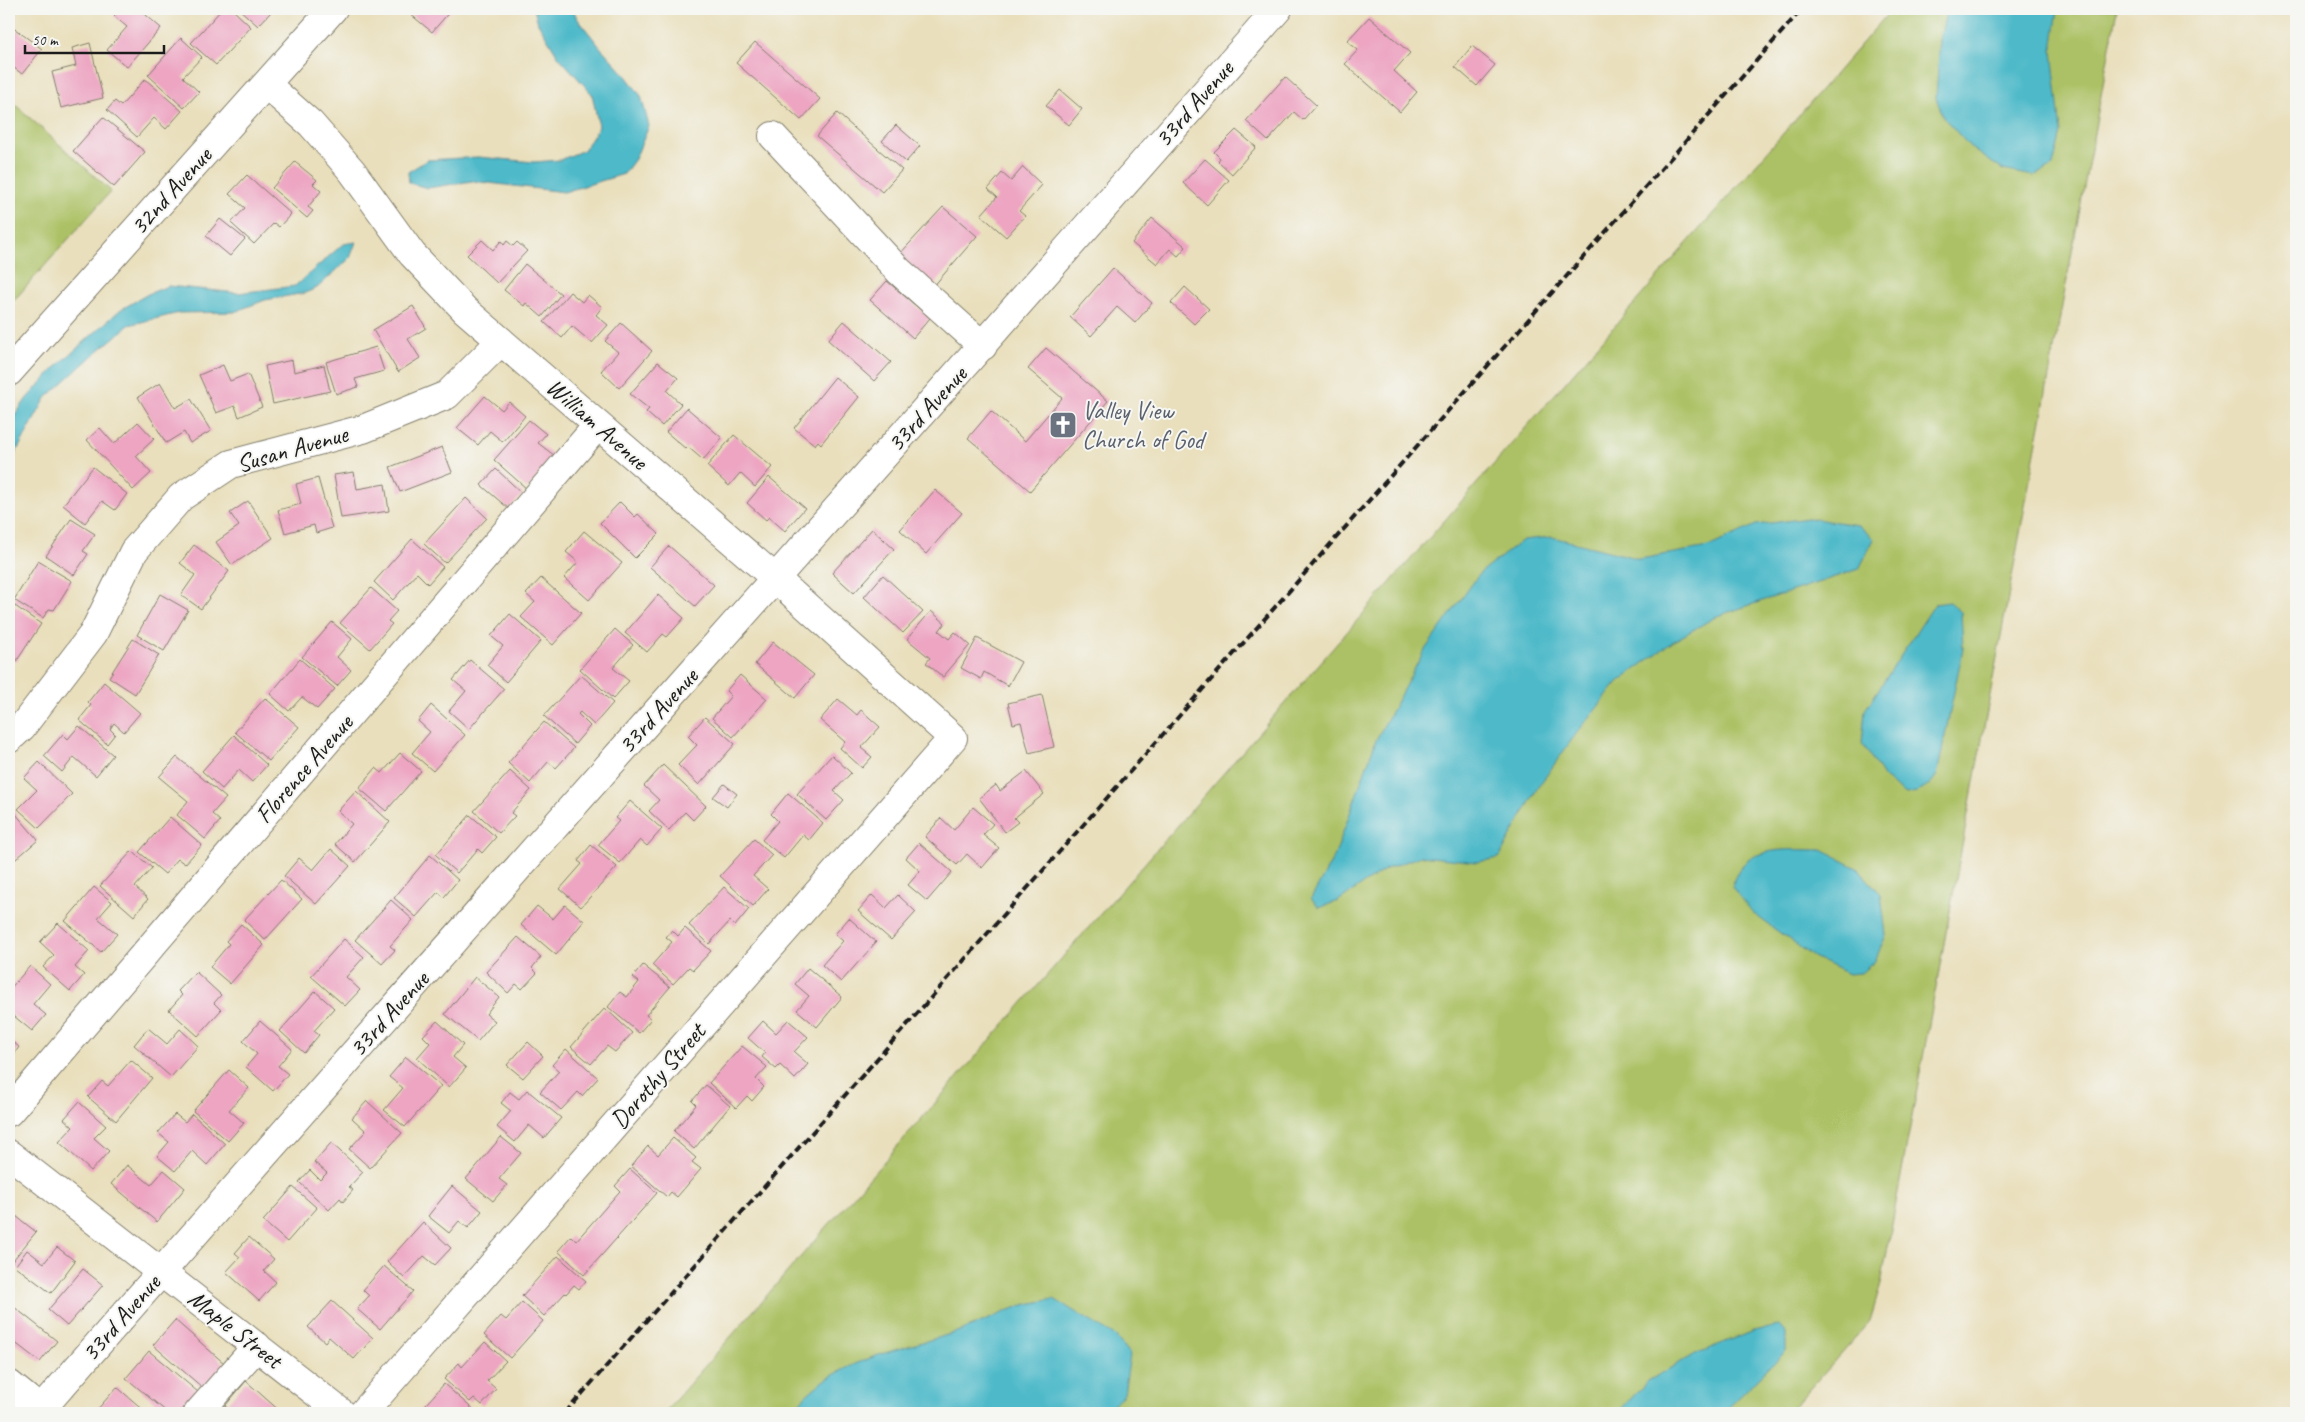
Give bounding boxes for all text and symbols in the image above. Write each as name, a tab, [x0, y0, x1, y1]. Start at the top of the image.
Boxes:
scale bar	[25, 22, 164, 54]
text: 50 m	[32, 31, 59, 50]
street label: 33rd Avenue	[1147, 52, 1242, 154]
street label: 32nd Avenue	[123, 139, 220, 242]
street label: 33rd Avenue	[880, 358, 975, 459]
street label: William Avenue	[540, 371, 656, 478]
place label: Valley View Church of God	[1082, 395, 1207, 456]
church icon: Valley View Church of God	[1048, 410, 1078, 440]
street label: Susan Avenue	[233, 417, 353, 480]
street label: 33rd Avenue	[611, 660, 706, 761]
street label: Florence Avenue	[248, 707, 361, 830]
street label: 33rd Avenue	[342, 963, 437, 1064]
street label: Dorothy Street	[603, 1015, 714, 1135]
street label: 33rd Avenue	[74, 1266, 169, 1368]
street label: Maple Street	[182, 1282, 291, 1377]

